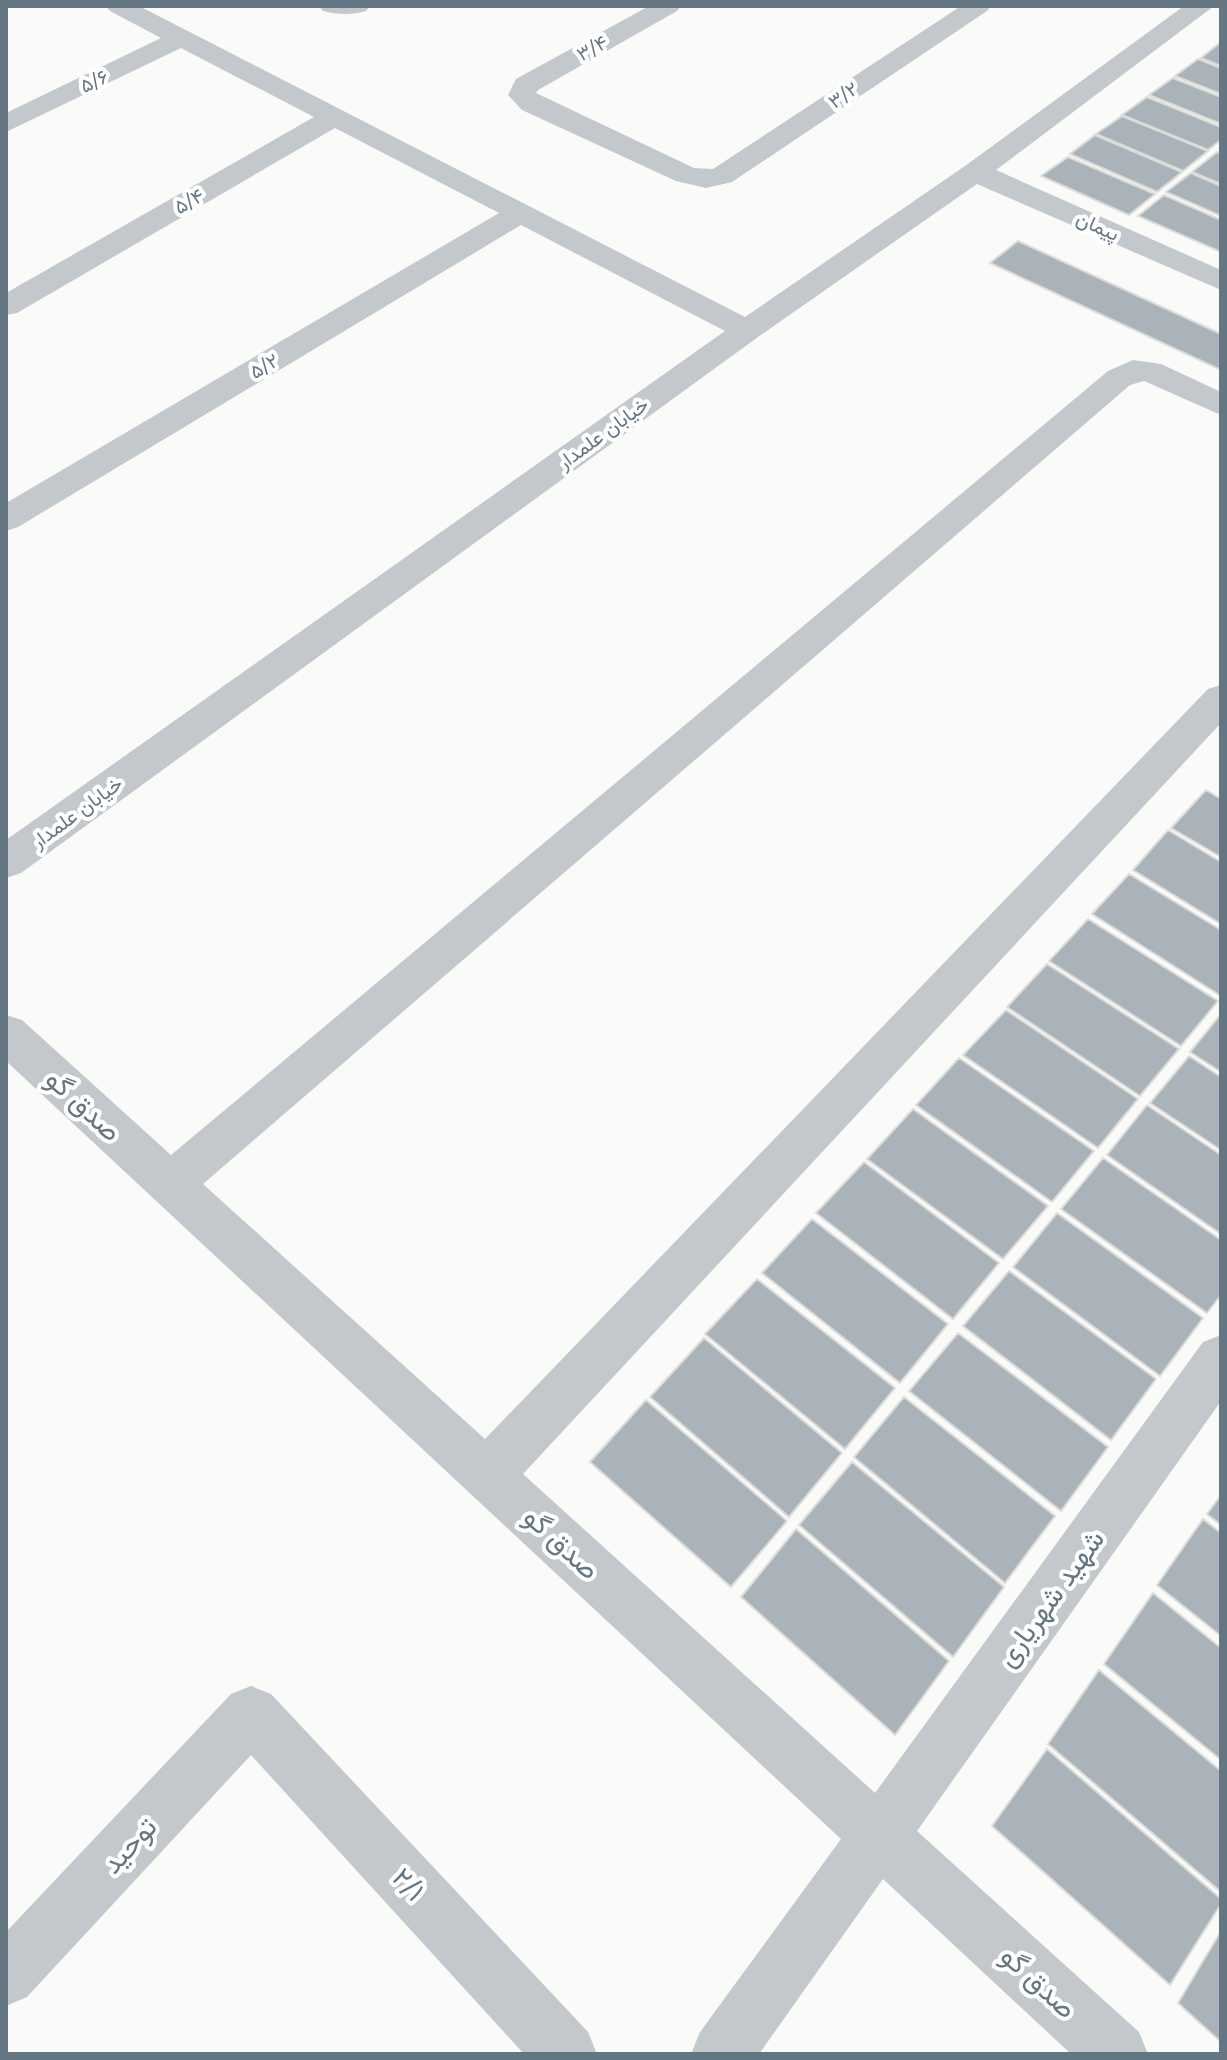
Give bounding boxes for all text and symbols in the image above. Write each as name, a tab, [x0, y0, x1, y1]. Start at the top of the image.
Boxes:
street label: ۳/۴	[572, 30, 612, 66]
street label: ۵/۶	[76, 64, 112, 98]
street label: ۳/۲	[823, 76, 863, 114]
street label: ۵/۴	[170, 183, 208, 219]
street label: پیمان	[1072, 206, 1123, 248]
street label: ۵/۲	[245, 348, 283, 384]
street label: خیابان علمدار	[552, 392, 654, 475]
street label: خیابان علمدار	[26, 771, 128, 854]
street label: صدق گو	[39, 1062, 129, 1149]
street label: صدق گو	[517, 1500, 607, 1587]
street label: شهید شهریاری	[989, 1523, 1112, 1674]
street label: توحید	[94, 1810, 164, 1881]
street label: ۲/۱	[385, 1860, 433, 1908]
street label: صدق گو	[994, 1939, 1084, 2026]

